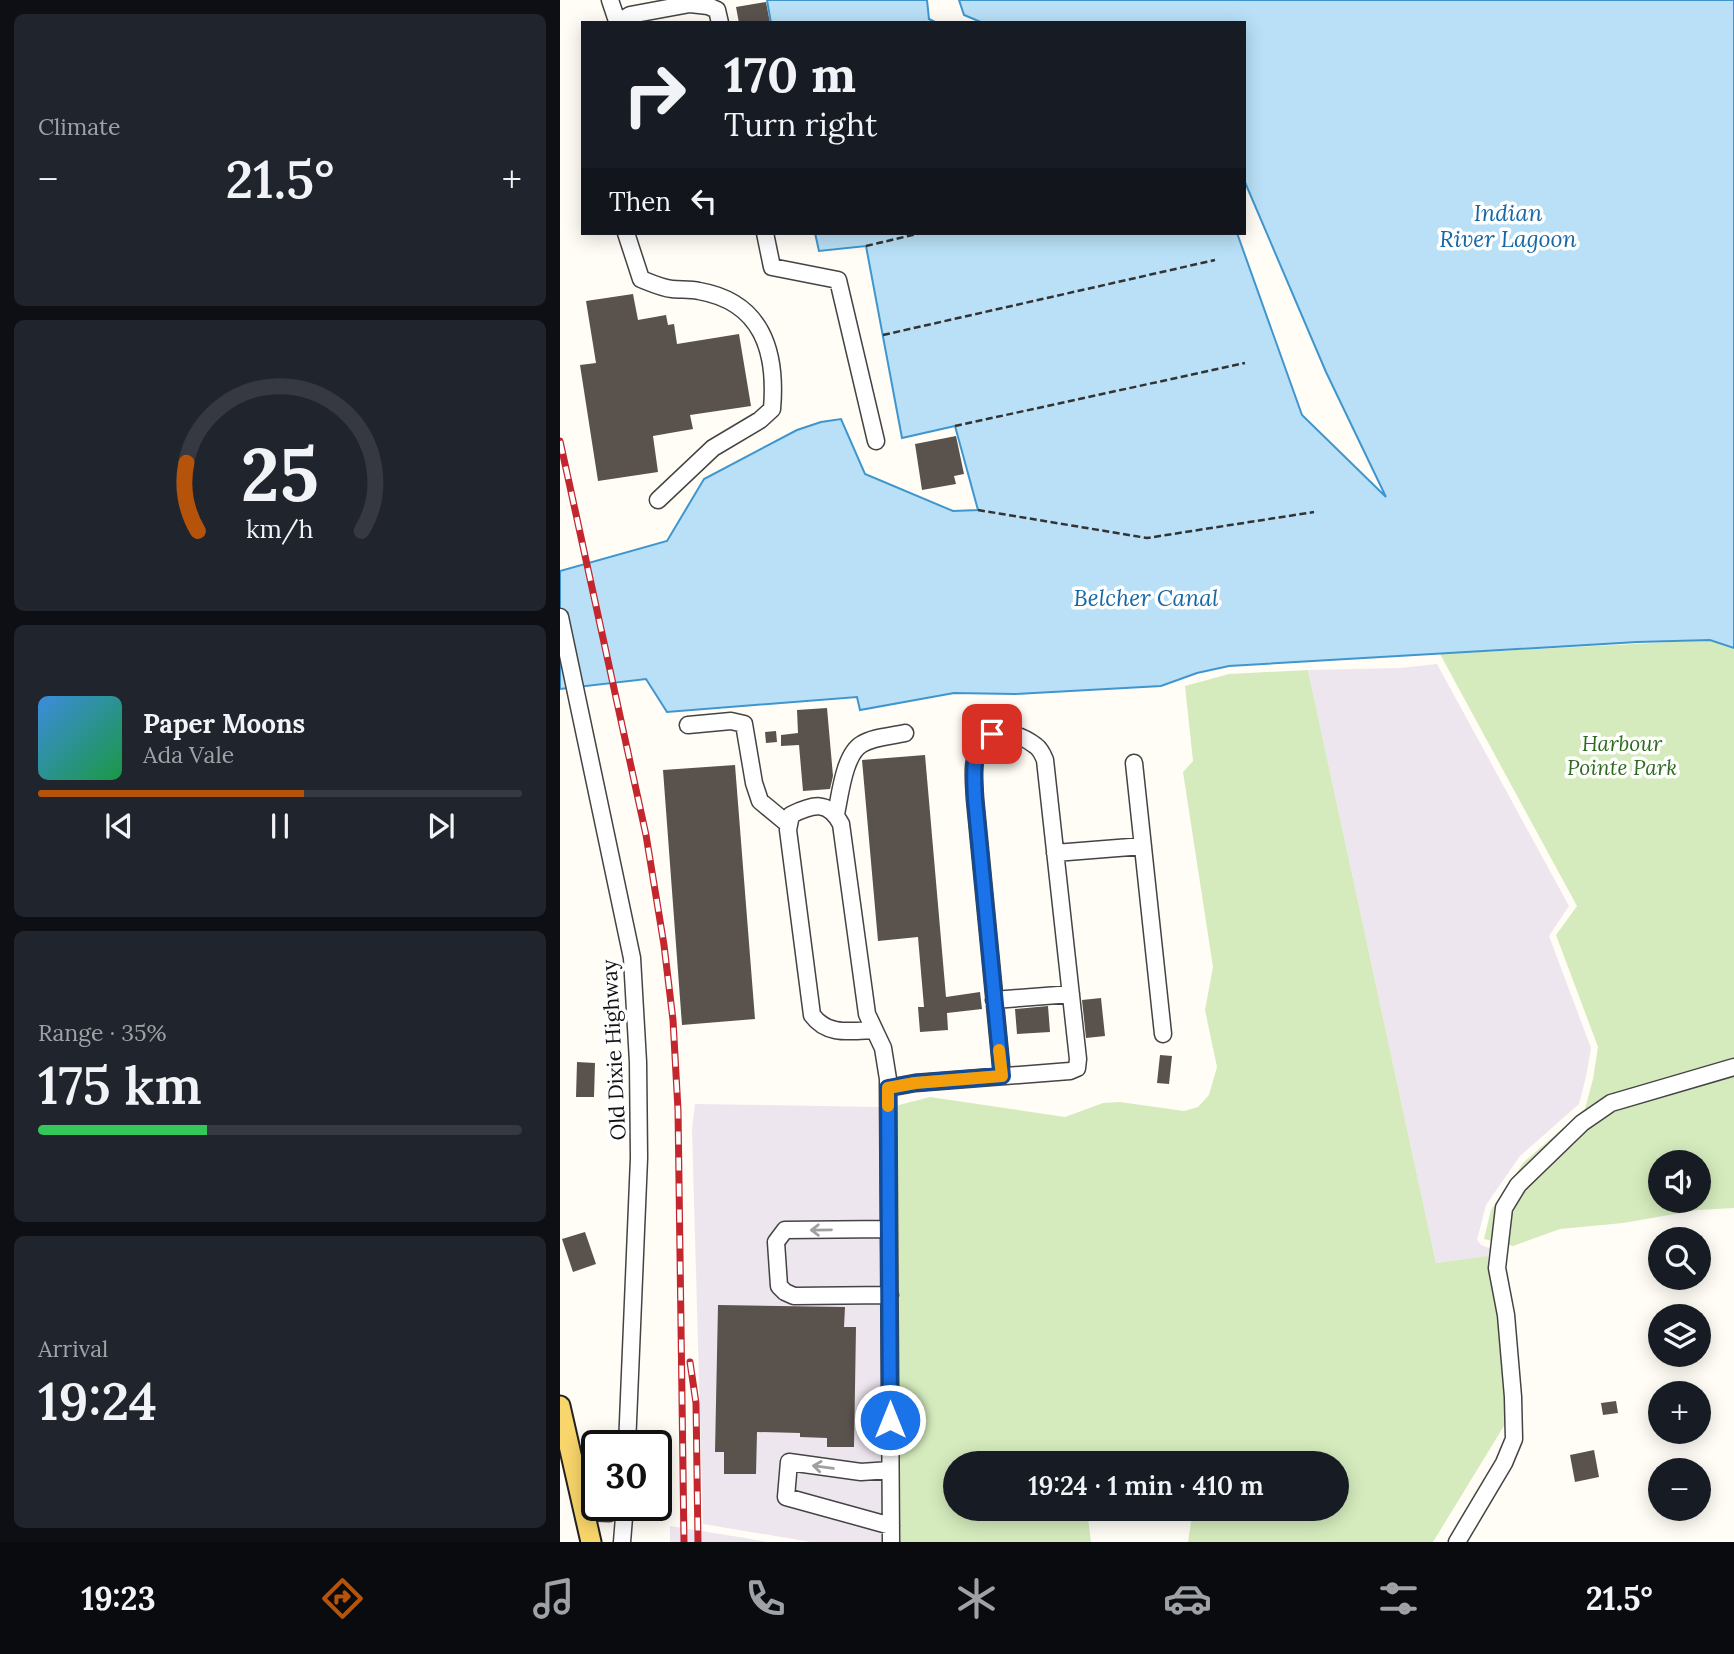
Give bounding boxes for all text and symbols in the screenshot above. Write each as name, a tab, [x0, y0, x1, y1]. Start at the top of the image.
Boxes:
text: 170 m	[724, 43, 856, 105]
icon: right	[609, 49, 700, 140]
text: Turn right	[724, 104, 877, 145]
text: Climate	[38, 112, 120, 141]
text: 21.5°	[226, 146, 334, 212]
text: −	[38, 155, 58, 203]
text: +	[502, 155, 522, 203]
icon: left	[685, 182, 723, 220]
text: Then	[609, 185, 671, 218]
water label: Indian River Lagoon	[1439, 198, 1577, 253]
text: 25	[241, 429, 319, 522]
text: km/h	[246, 513, 314, 545]
water label: Belcher Canal	[1074, 583, 1219, 612]
pin	[962, 704, 1022, 764]
text: Paper Moons	[143, 707, 305, 740]
icon: arrive	[973, 715, 1011, 753]
park label: Harbour Pointe Park	[1567, 730, 1677, 781]
text: Ada Vale	[143, 740, 234, 769]
icon: previous	[100, 807, 138, 845]
icon: pause	[261, 807, 299, 845]
icon: next	[422, 807, 460, 845]
street label: Old Dixie Highway	[595, 959, 632, 1141]
text: Range · 35%	[38, 1018, 167, 1047]
text: 175 km	[38, 1052, 202, 1118]
map controls	[1648, 1150, 1711, 1521]
button: sound	[1648, 1150, 1711, 1213]
one-way arrow	[810, 1223, 833, 1237]
button: search	[1648, 1227, 1711, 1290]
button: layers	[1648, 1304, 1711, 1367]
text: Arrival	[38, 1334, 108, 1363]
text: 19:24	[38, 1368, 157, 1434]
button: +	[1648, 1381, 1711, 1444]
position arrow	[853, 1383, 927, 1457]
speed limit sign: 30	[581, 1430, 672, 1521]
button: −	[1648, 1458, 1711, 1521]
one-way arrow	[812, 1460, 834, 1473]
text: 19:24 · 1 min · 410 m	[1028, 1469, 1264, 1502]
icon: directions	[318, 1574, 367, 1623]
icon: music	[529, 1574, 578, 1623]
icon: phone	[741, 1574, 790, 1623]
icon: climate	[952, 1574, 1001, 1623]
icon: car	[1163, 1574, 1212, 1623]
icon: filters	[1374, 1574, 1423, 1623]
text: 19:23	[81, 1578, 156, 1619]
text: 21.5°	[1586, 1578, 1653, 1619]

